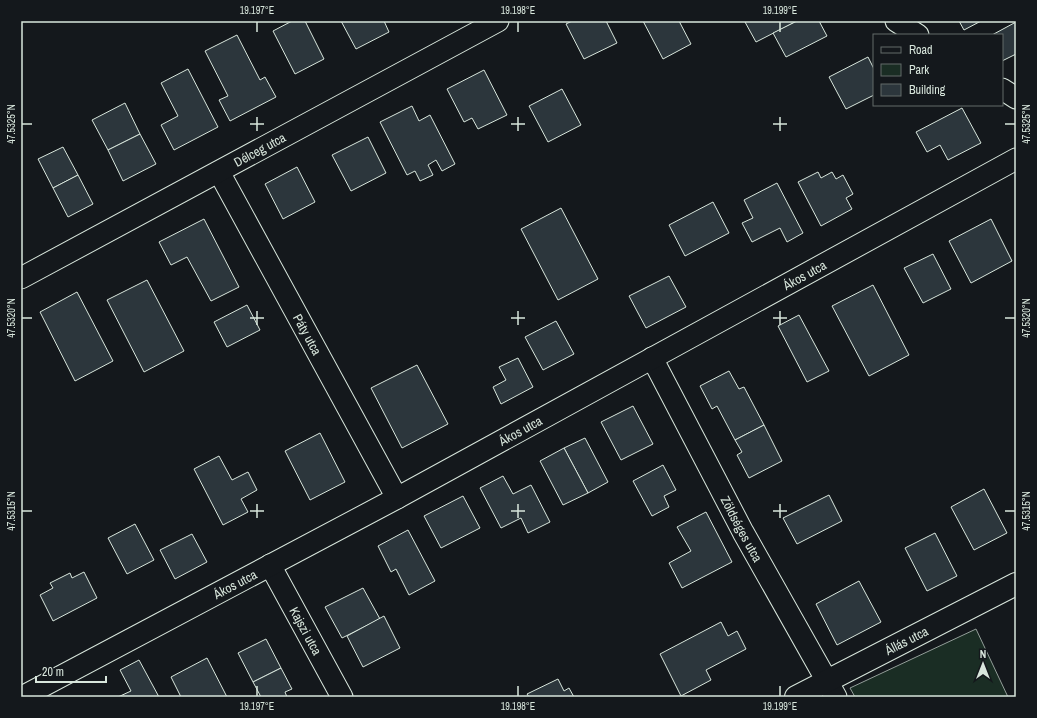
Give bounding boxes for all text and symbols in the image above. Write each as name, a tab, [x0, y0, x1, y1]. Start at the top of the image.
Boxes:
text: 19.197°E	[240, 4, 274, 17]
text: 19.198°E	[501, 4, 535, 17]
text: 19.199°E	[763, 4, 797, 17]
legend	[873, 34, 1003, 106]
text: Road	[909, 42, 933, 58]
text: Park	[909, 62, 929, 78]
text: Building	[909, 82, 946, 98]
text: 47.5325°N	[5, 104, 18, 144]
text: 47.5325°N	[1020, 104, 1033, 144]
street label: Délceg utca	[231, 129, 289, 171]
street label: Ákos utca	[779, 257, 829, 295]
text: 47.5320°N	[5, 298, 18, 338]
text: 47.5320°N	[1020, 298, 1033, 338]
street label: Páty utca	[289, 311, 325, 358]
street label: Ákos utca	[495, 412, 545, 450]
text: 47.5315°N	[5, 491, 18, 531]
text: 47.5315°N	[1020, 491, 1033, 531]
street label: Zöldséges utca	[717, 493, 766, 565]
street label: Ákos utca	[210, 566, 260, 603]
street label: Kajszi utca	[286, 604, 325, 658]
street label: Állás utca	[881, 623, 931, 659]
north arrow	[963, 644, 1003, 684]
text: N	[980, 647, 986, 661]
scale bar	[36, 658, 106, 684]
text: 20 m	[42, 664, 64, 680]
text: 19.197°E	[240, 700, 274, 713]
text: 19.198°E	[501, 700, 535, 713]
text: 19.199°E	[763, 700, 797, 713]

